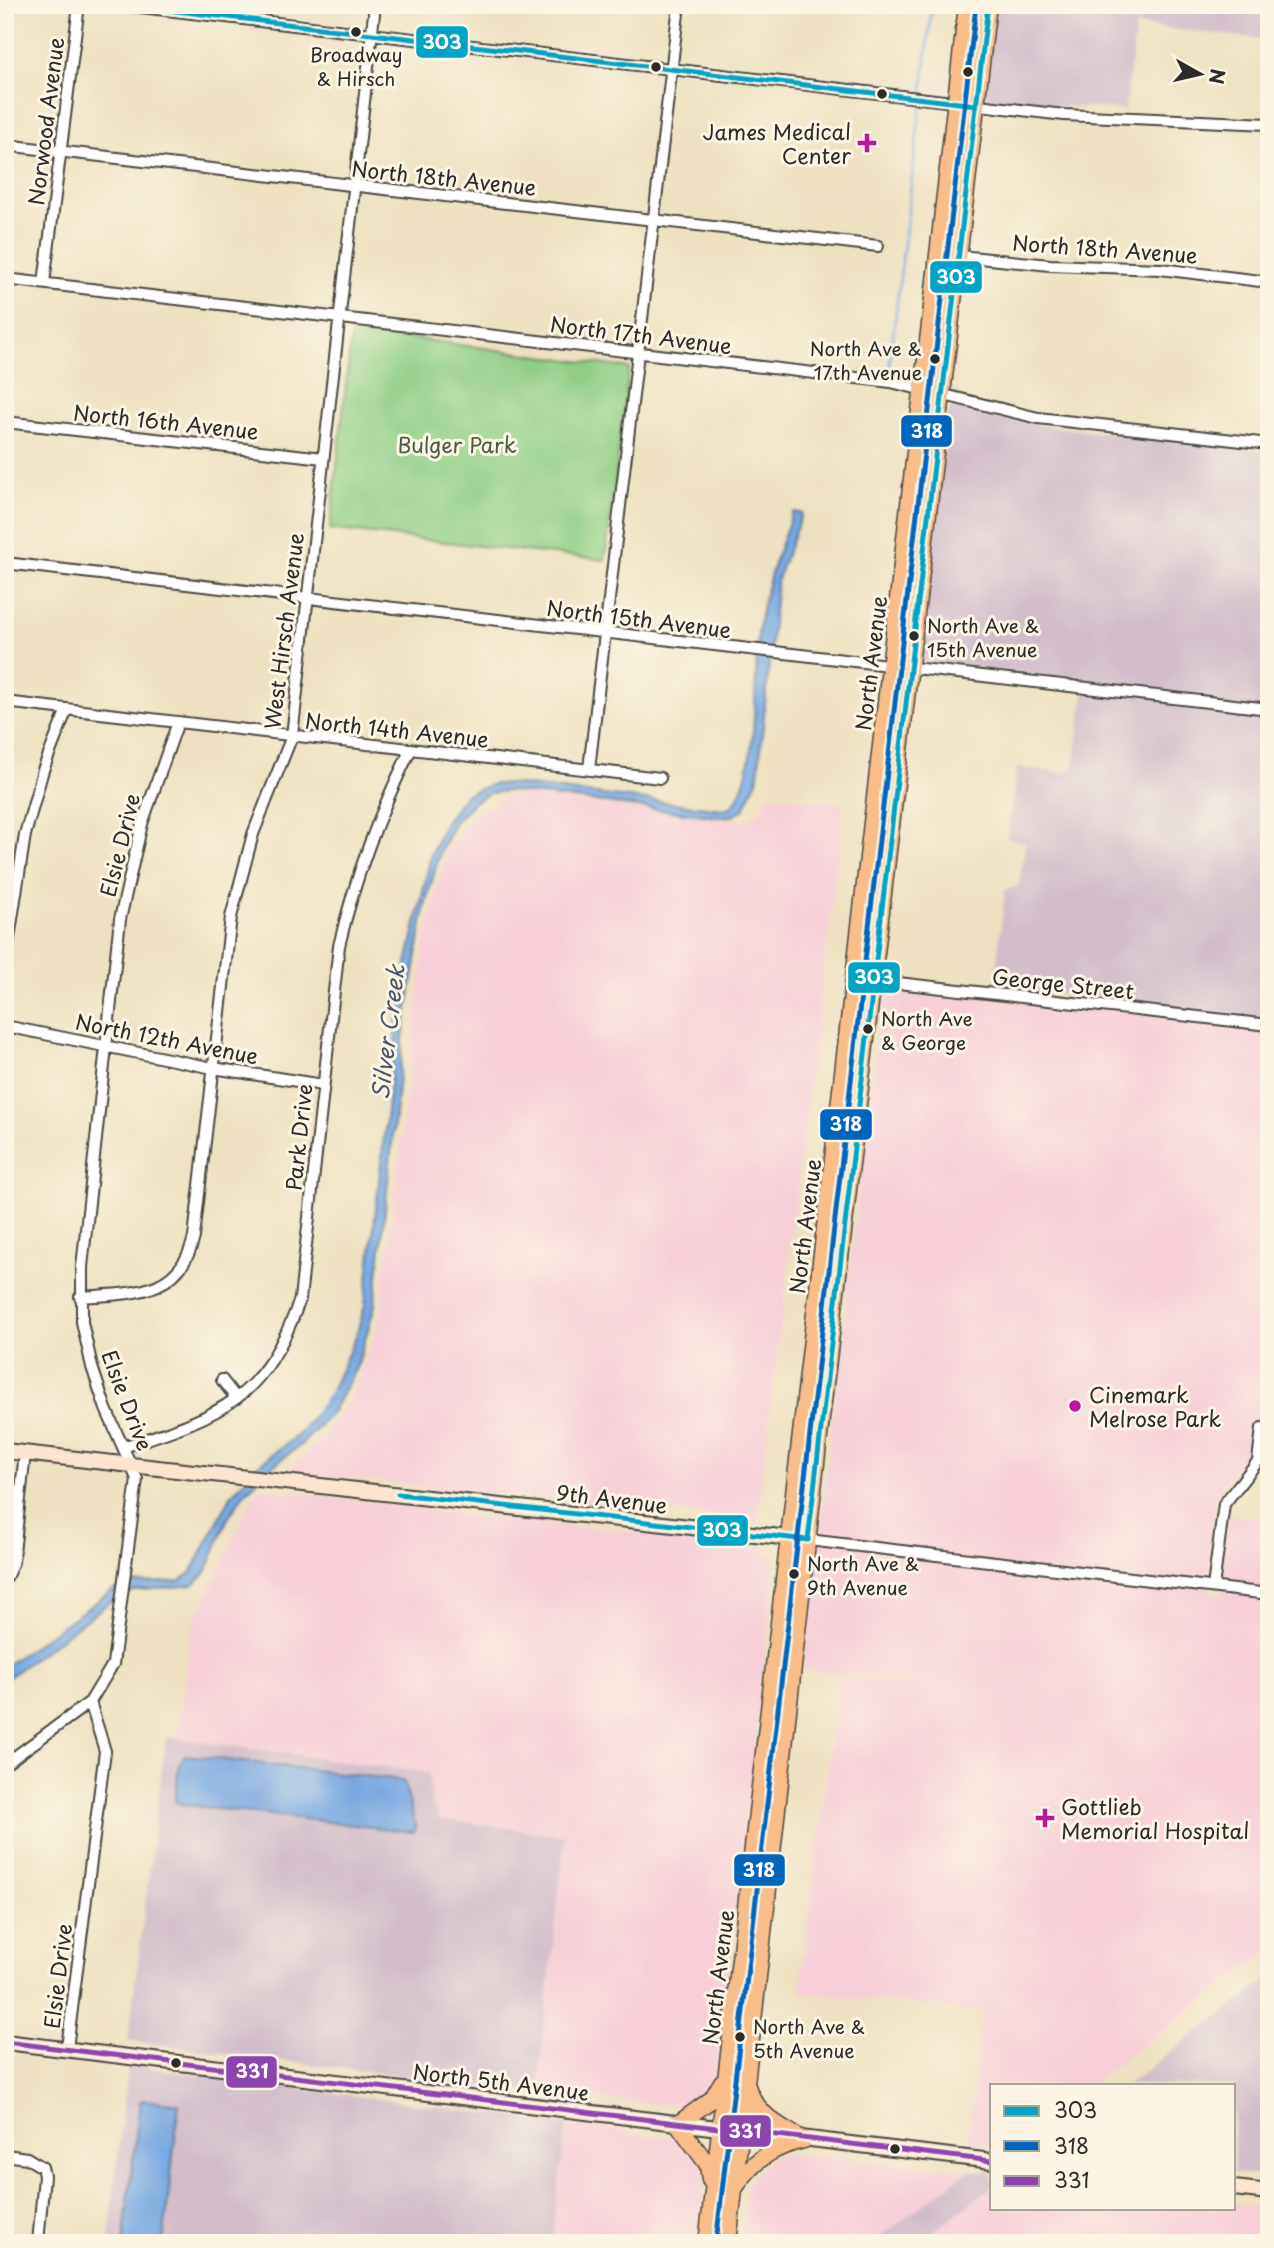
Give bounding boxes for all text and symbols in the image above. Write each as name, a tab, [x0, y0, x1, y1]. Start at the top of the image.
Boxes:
marker: Broadway & Hirsch	[349, 25, 363, 39]
line badge: 303	[415, 25, 469, 59]
text: 303	[422, 27, 462, 55]
street label: Norwood Avenue	[19, 35, 71, 207]
north arrow	[1166, 38, 1236, 108]
place label: Broadway & Hirsch	[310, 40, 402, 92]
unlabelled marker	[649, 60, 663, 74]
unlabelled marker	[961, 65, 975, 79]
text: N	[1203, 67, 1233, 86]
unlabelled marker	[875, 87, 889, 101]
place label: James Medical Center	[703, 115, 851, 171]
marker: James Medical Center	[857, 133, 877, 153]
street label: North 18th Avenue	[350, 151, 538, 203]
street label: North 18th Avenue	[1011, 226, 1199, 270]
line badge: 303	[929, 260, 983, 294]
text: 303	[936, 262, 976, 290]
street label: North 17th Avenue	[548, 307, 734, 361]
place label: North Ave & 17th Avenue	[810, 334, 922, 386]
marker: North Ave & 17th Avenue	[928, 352, 942, 366]
street label: North 16th Avenue	[72, 395, 260, 447]
line badge: 318	[900, 414, 953, 448]
text: 318	[911, 416, 943, 444]
park label: Bulger Park	[398, 428, 517, 460]
street label: West Hirsch Avenue	[255, 531, 311, 731]
street label: North 15th Avenue	[545, 591, 733, 645]
street label: North Avenue	[846, 594, 894, 732]
place label: North Ave & 15th Avenue	[927, 611, 1039, 663]
marker: North Ave & 15th Avenue	[907, 629, 921, 643]
street label: North 14th Avenue	[303, 703, 491, 755]
street label: Elsie Drive	[91, 790, 147, 900]
street label: George Street	[990, 960, 1136, 1006]
line badge: 303	[847, 961, 901, 994]
water label: Silver Creek	[361, 962, 413, 1101]
text: 303	[854, 962, 894, 990]
place label: North Ave & George	[881, 1004, 973, 1056]
street label: North 12th Avenue	[73, 1005, 261, 1071]
marker: North Ave & George	[861, 1022, 875, 1036]
street label: Park Drive	[276, 1082, 320, 1192]
line badge: 318	[819, 1108, 873, 1141]
text: 318	[830, 1109, 862, 1137]
street label: North Avenue	[780, 1157, 828, 1295]
street label: Elsie Drive	[94, 1345, 162, 1455]
place label: Cinemark Melrose Park	[1089, 1378, 1221, 1434]
marker: Cinemark Melrose Park	[1067, 1398, 1083, 1414]
street label: 9th Avenue	[555, 1475, 669, 1521]
line badge: 303	[696, 1514, 749, 1547]
text: 303	[702, 1515, 742, 1543]
place label: North Ave & 9th Avenue	[807, 1549, 919, 1601]
marker: North Ave & 9th Avenue	[787, 1567, 801, 1581]
place label: Gottlieb Memorial Hospital	[1061, 1790, 1249, 1846]
marker: Gottlieb Memorial Hospital	[1035, 1808, 1055, 1828]
line badge: 318	[733, 1853, 786, 1887]
text: 318	[743, 1855, 775, 1883]
street label: North Avenue	[693, 1908, 741, 2046]
street label: Elsie Drive	[35, 1922, 79, 2030]
place label: North Ave & 5th Avenue	[753, 2012, 865, 2064]
marker: North Ave & 5th Avenue	[733, 2030, 747, 2044]
street label: North 5th Avenue	[411, 2054, 591, 2108]
line badge: 331	[225, 2055, 278, 2089]
unlabelled marker	[169, 2056, 183, 2070]
text: 331	[236, 2056, 268, 2084]
legend	[990, 2084, 1236, 2210]
text: 303	[1054, 2093, 1097, 2125]
line badge: 331	[719, 2114, 772, 2148]
text: 331	[729, 2116, 761, 2144]
text: 318	[1054, 2129, 1089, 2161]
unlabelled marker	[888, 2142, 902, 2156]
text: 331	[1054, 2163, 1090, 2195]

